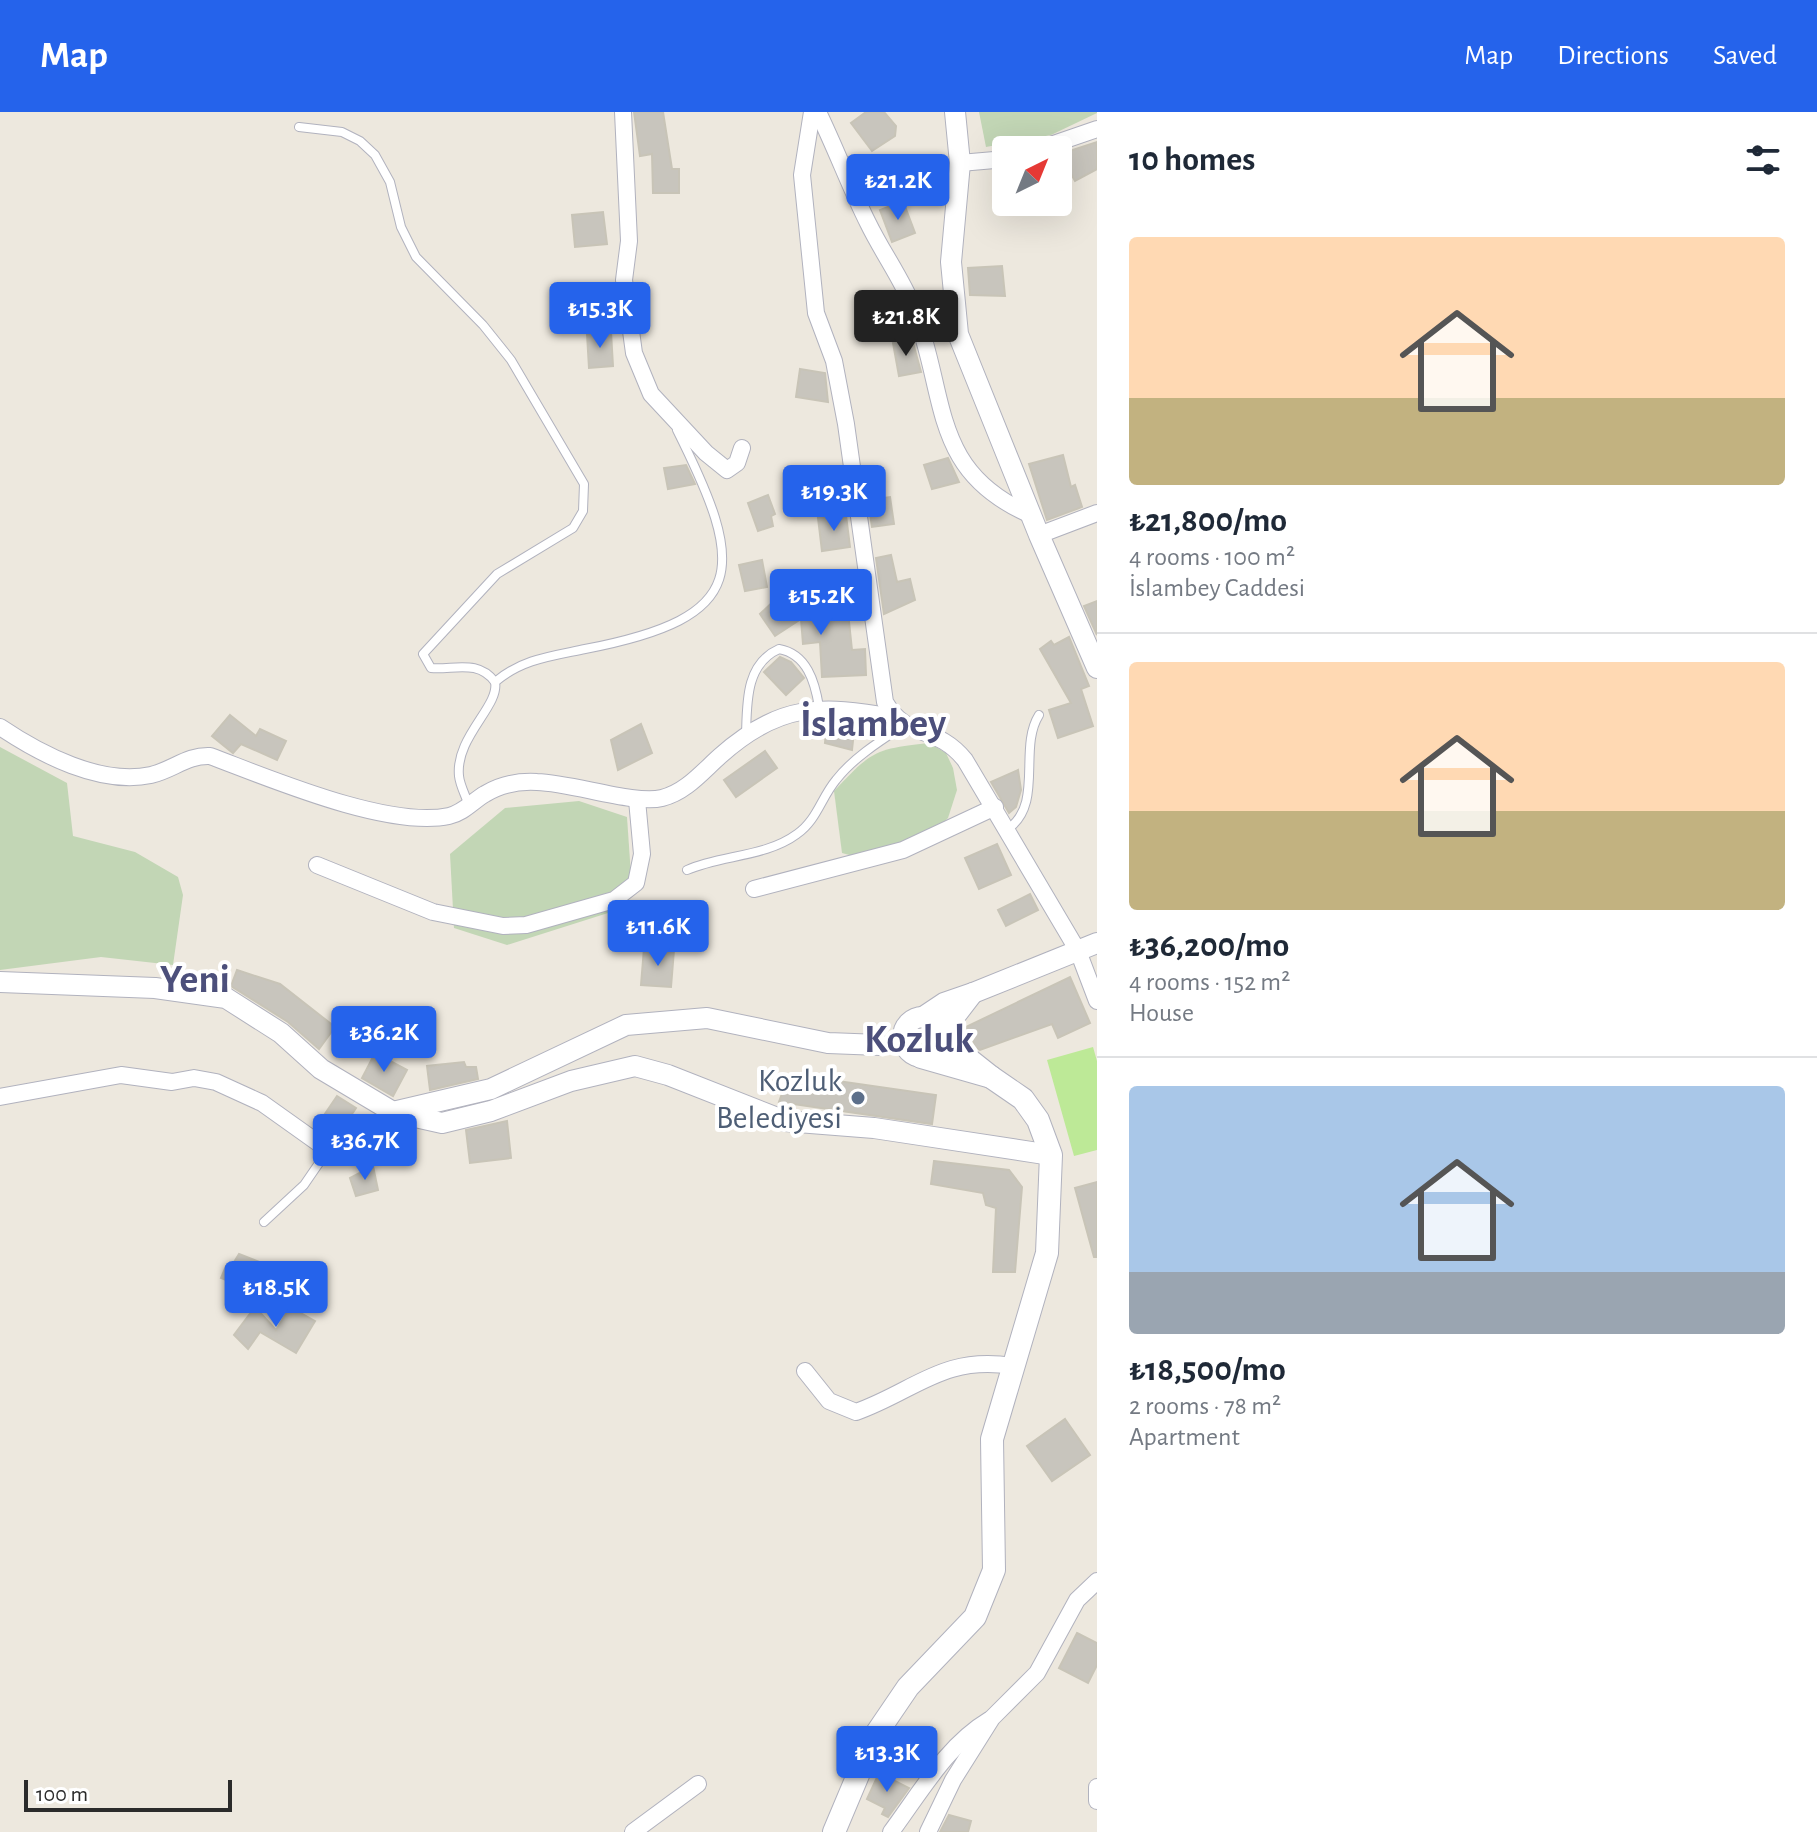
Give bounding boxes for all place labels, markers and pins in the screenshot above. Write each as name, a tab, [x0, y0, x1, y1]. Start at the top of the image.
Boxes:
pin: ₺21.2K	[833, 154, 963, 222]
pin: ₺15.3K	[535, 282, 665, 350]
pin: ₺21.8K	[841, 290, 971, 358]
pin: ₺19.3K	[769, 465, 899, 533]
pin: ₺15.2K	[756, 569, 886, 637]
pin: ₺11.6K	[593, 900, 723, 968]
pin: ₺36.2K	[319, 1006, 449, 1074]
place label: Kozluk Belediyesi	[716, 1065, 842, 1134]
marker: Kozluk Belediyesi	[849, 1089, 867, 1107]
pin: ₺36.7K	[300, 1114, 430, 1182]
pin: ₺18.5K	[211, 1261, 341, 1329]
pin: ₺13.3K	[822, 1726, 952, 1794]

